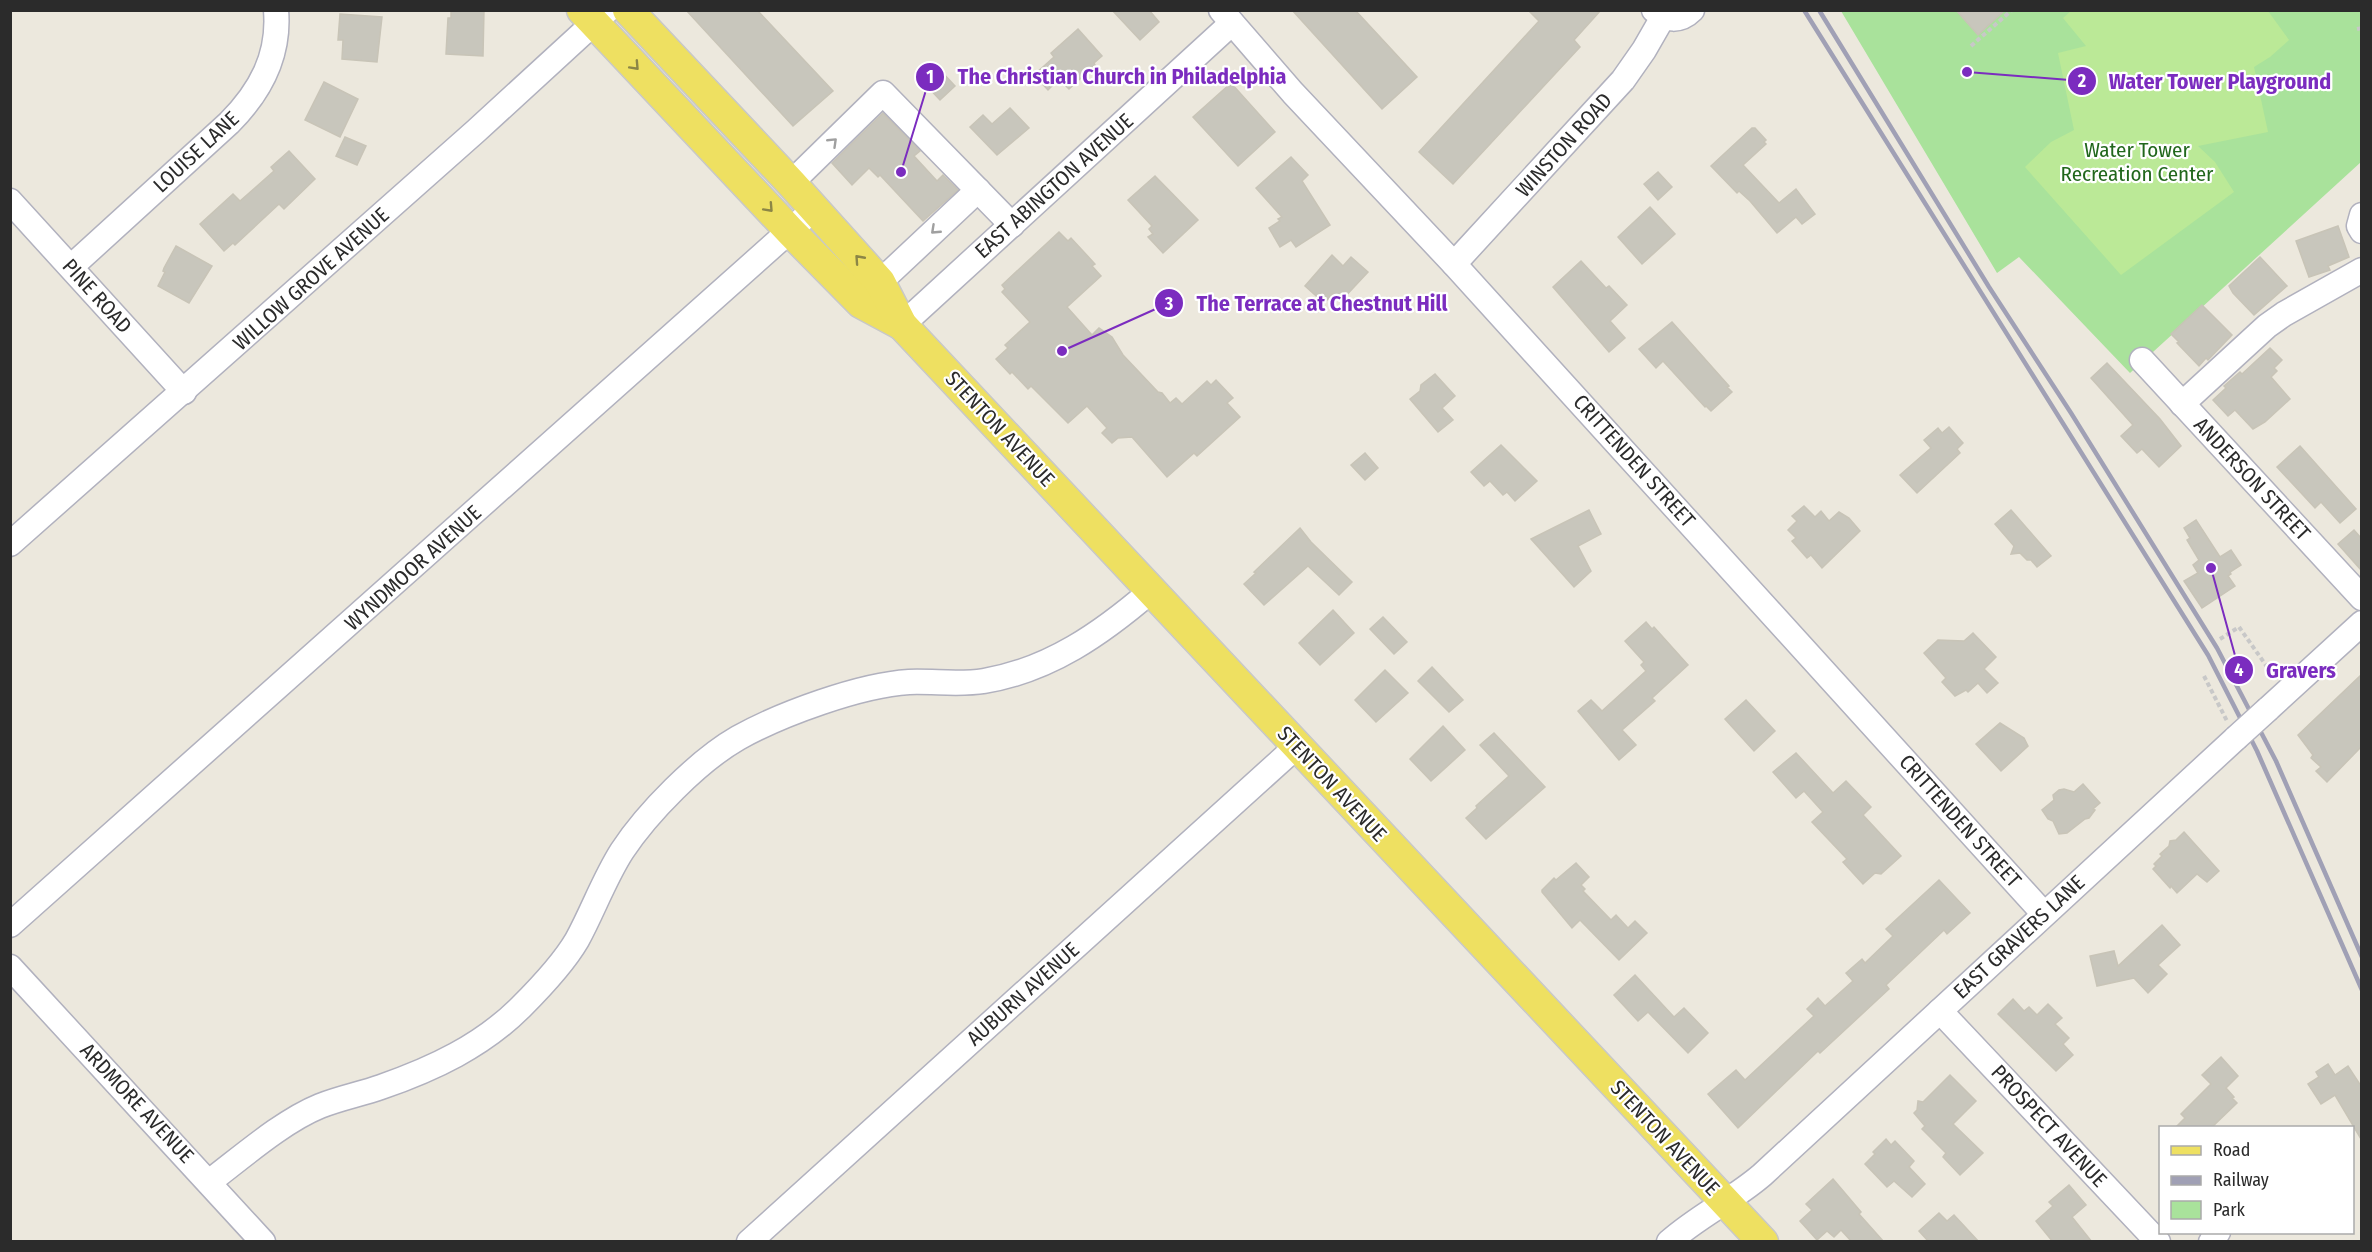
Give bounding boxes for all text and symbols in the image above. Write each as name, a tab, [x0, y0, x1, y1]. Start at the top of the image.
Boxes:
callout: The Christian Church in Philadelphia	[915, 57, 1298, 97]
one-way arrow	[628, 59, 639, 70]
callout: Water Tower Playground	[2067, 61, 2343, 101]
text: The Christian Church in Philadelphia	[958, 63, 1286, 90]
text: 1	[926, 66, 934, 88]
text: Water Tower Playground	[2109, 68, 2331, 95]
text: 2	[2077, 70, 2086, 92]
street label: WINSTON ROAD	[1510, 88, 1618, 202]
street label: LOUISE LANE	[148, 106, 244, 198]
street label: EAST ABINGTON AVENUE	[969, 108, 1139, 264]
park label: Water Tower Recreation Center	[2061, 137, 2214, 187]
one-way arrow	[826, 139, 837, 150]
one-way arrow	[761, 201, 772, 212]
street label: WILLOW GROVE AVENUE	[228, 202, 394, 356]
one-way arrow	[932, 223, 942, 234]
street label: PINE ROAD	[57, 253, 137, 339]
one-way arrow	[855, 255, 866, 266]
callout: The Terrace at Chestnut Hill	[1154, 283, 1459, 323]
text: The Terrace at Chestnut Hill	[1197, 290, 1448, 317]
text: 3	[1164, 293, 1174, 315]
street label: STENTON AVENUE	[940, 366, 1060, 492]
street label: CRITTENDEN STREET	[1567, 389, 1701, 533]
street label: ANDERSON STREET	[2188, 412, 2316, 546]
street label: WYNDMOOR AVENUE	[339, 500, 487, 636]
callout: Gravers	[2224, 650, 2347, 690]
text: Gravers	[2266, 657, 2336, 684]
text: 4	[2234, 659, 2244, 681]
street label: STENTON AVENUE	[1272, 721, 1392, 847]
street label: CRITTENDEN STREET	[1893, 749, 2027, 893]
street label: EAST GRAVERS LANE	[1948, 869, 2090, 1004]
street label: AUBURN AVENUE	[961, 937, 1085, 1051]
street label: ARDMORE AVENUE	[75, 1037, 199, 1169]
street label: PROSPECT AVENUE	[1986, 1059, 2112, 1193]
street label: STENTON AVENUE	[1605, 1075, 1725, 1201]
legend	[2159, 1126, 2354, 1234]
text: Road	[2213, 1139, 2250, 1161]
text: Railway	[2213, 1169, 2269, 1191]
text: Park	[2213, 1199, 2246, 1221]

